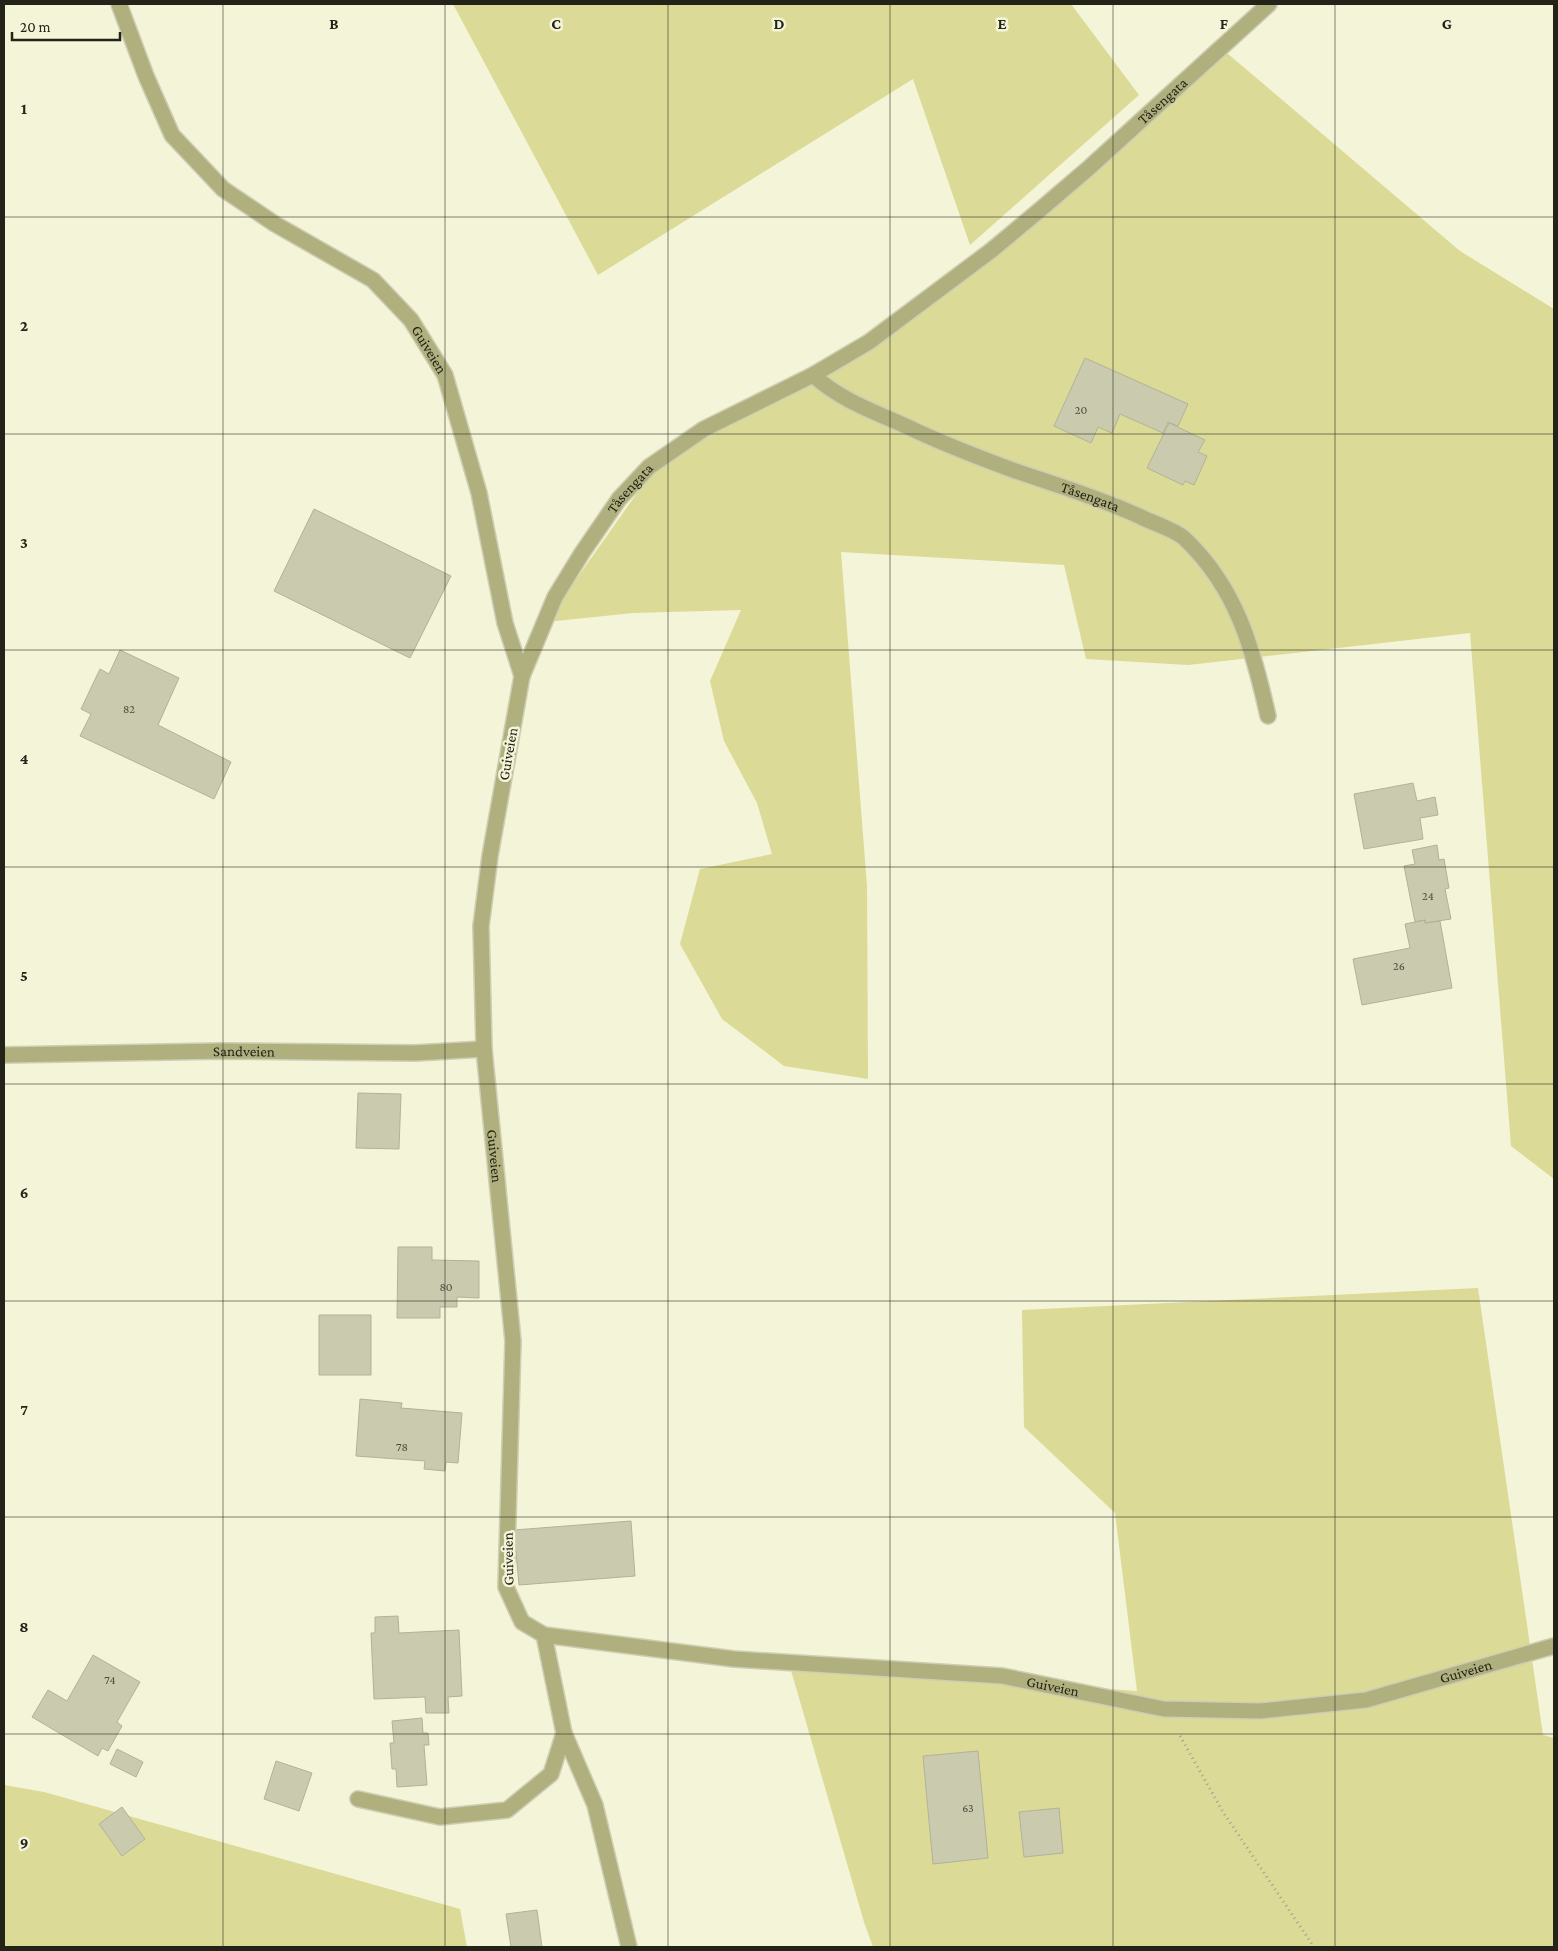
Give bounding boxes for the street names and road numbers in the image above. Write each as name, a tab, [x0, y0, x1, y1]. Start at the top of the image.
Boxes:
street label: Tåsengata	[1134, 75, 1190, 128]
street label: Guiveien	[408, 323, 450, 376]
street label: Tåsengata	[604, 460, 656, 516]
street label: Tåsengata	[1059, 479, 1122, 515]
street label: Guiveien	[495, 726, 521, 782]
street label: Sandveien	[213, 1043, 275, 1060]
street label: Guiveien	[484, 1129, 505, 1183]
street label: Guiveien	[500, 1532, 516, 1586]
street label: Guiveien	[1438, 1656, 1494, 1686]
street label: Guiveien	[1025, 1673, 1081, 1700]

